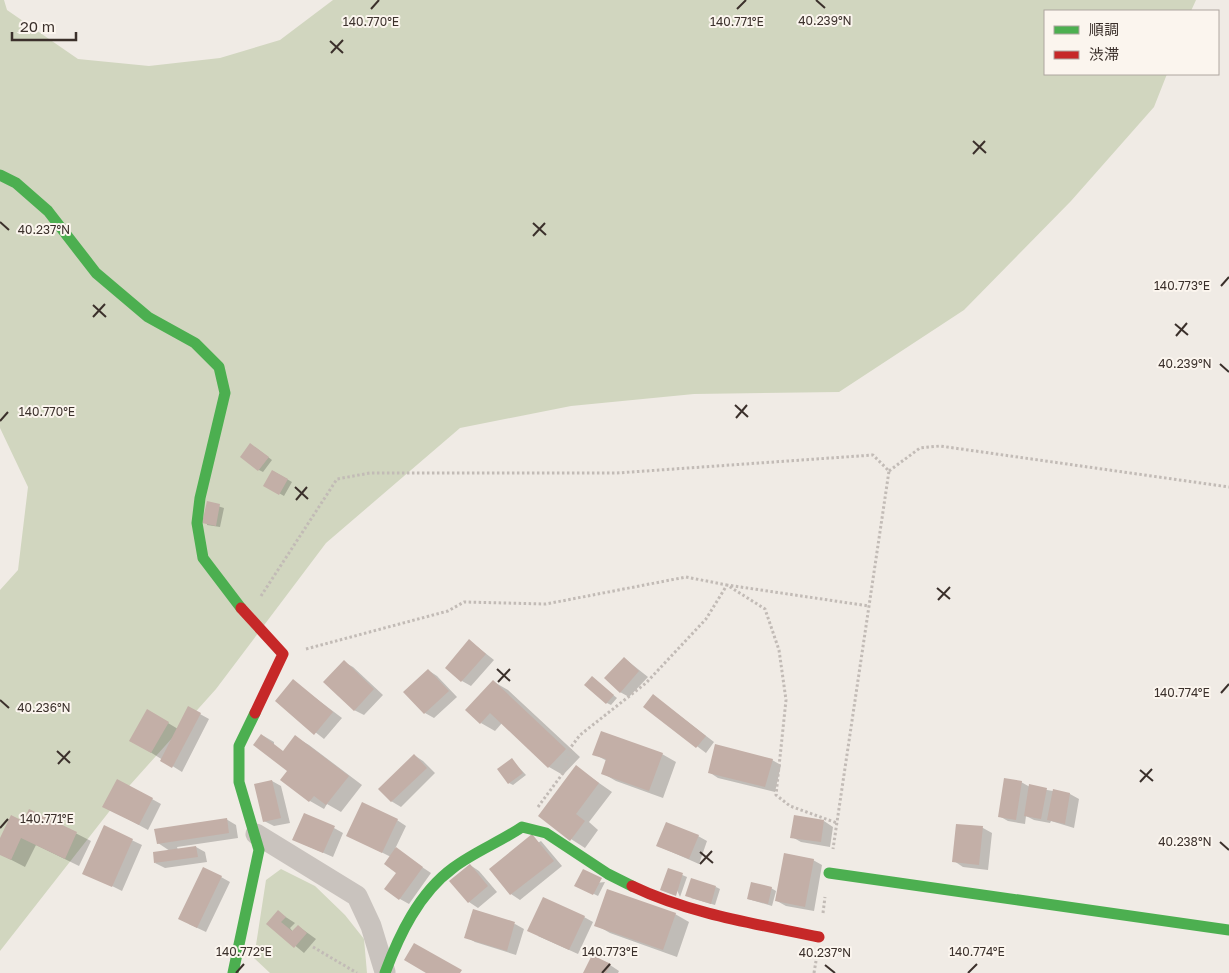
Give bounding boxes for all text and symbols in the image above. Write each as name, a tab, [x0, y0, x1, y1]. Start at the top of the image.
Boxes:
scale bar	[12, 10, 76, 42]
legend	[1044, 10, 1219, 75]
text: 40.239°N	[798, 13, 852, 28]
text: 140.770°E	[343, 14, 399, 29]
text: 140.771°E	[710, 14, 764, 29]
text: 20 m	[20, 17, 55, 35]
text: 順調	[1089, 20, 1119, 38]
text: 渋滞	[1089, 45, 1119, 63]
text: 40.237°N	[18, 222, 70, 237]
text: 140.773°E	[1154, 278, 1210, 293]
text: 40.239°N	[1158, 356, 1212, 371]
text: 140.770°E	[19, 404, 75, 419]
text: 140.774°E	[1154, 685, 1210, 700]
text: 40.236°N	[17, 700, 71, 715]
text: 140.771°E	[20, 811, 74, 826]
text: 40.238°N	[1158, 834, 1212, 849]
text: 140.772°E	[216, 944, 272, 959]
text: 140.773°E	[582, 944, 638, 959]
text: 140.774°E	[949, 944, 1005, 959]
text: 40.237°N	[799, 945, 851, 960]

